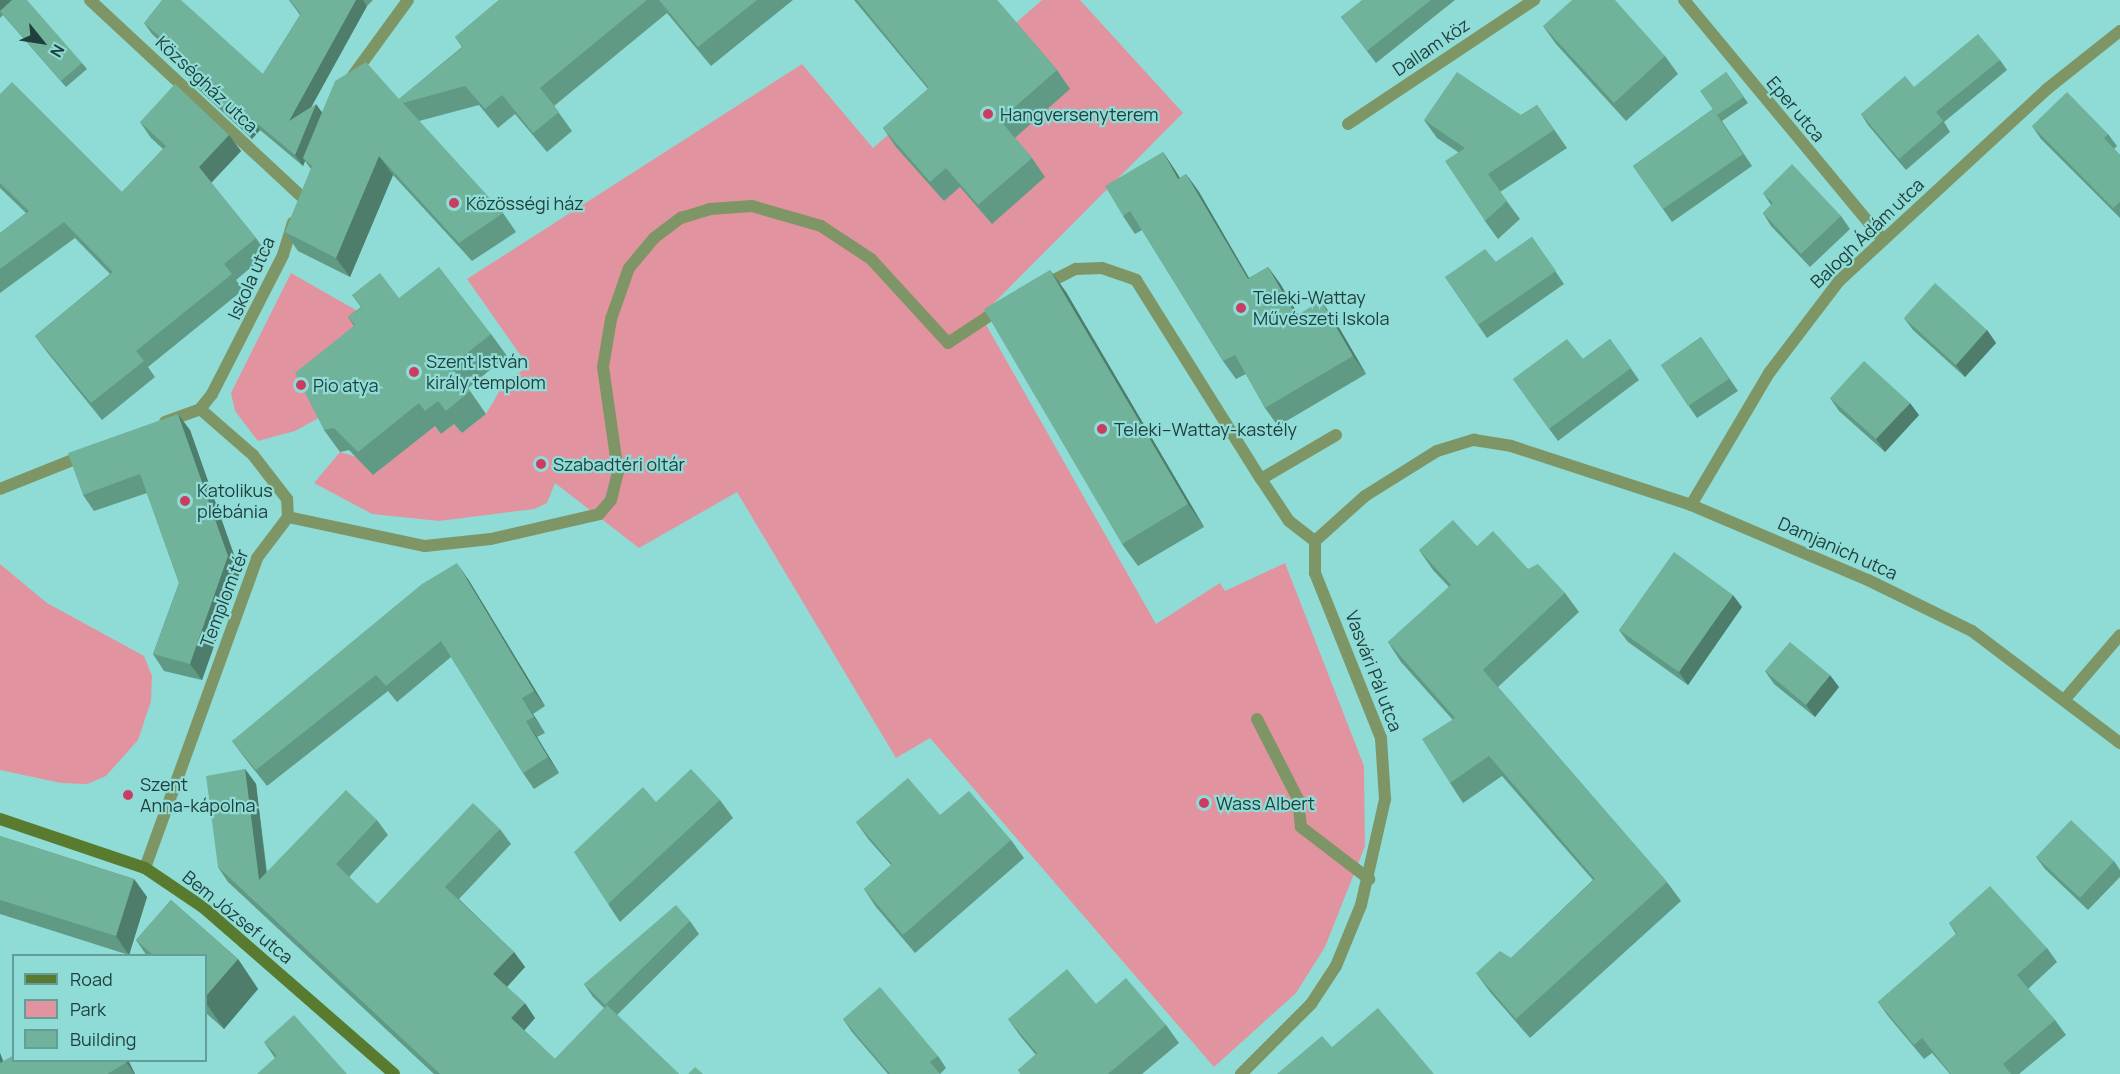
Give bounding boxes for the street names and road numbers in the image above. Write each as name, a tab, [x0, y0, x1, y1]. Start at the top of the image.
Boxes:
street label: Dallam köz	[1389, 13, 1473, 81]
street label: Községház utca	[151, 31, 263, 137]
street label: Eper utca	[1762, 72, 1830, 146]
street label: Balogh Ádám utca	[1806, 173, 1928, 293]
street label: Iskola utca	[223, 233, 279, 323]
street label: Damjanich utca	[1775, 512, 1901, 584]
street label: Templom tér	[195, 546, 253, 650]
street label: Vasvári Pál utca	[1341, 608, 1407, 734]
street label: Bem József utca	[178, 866, 298, 968]

